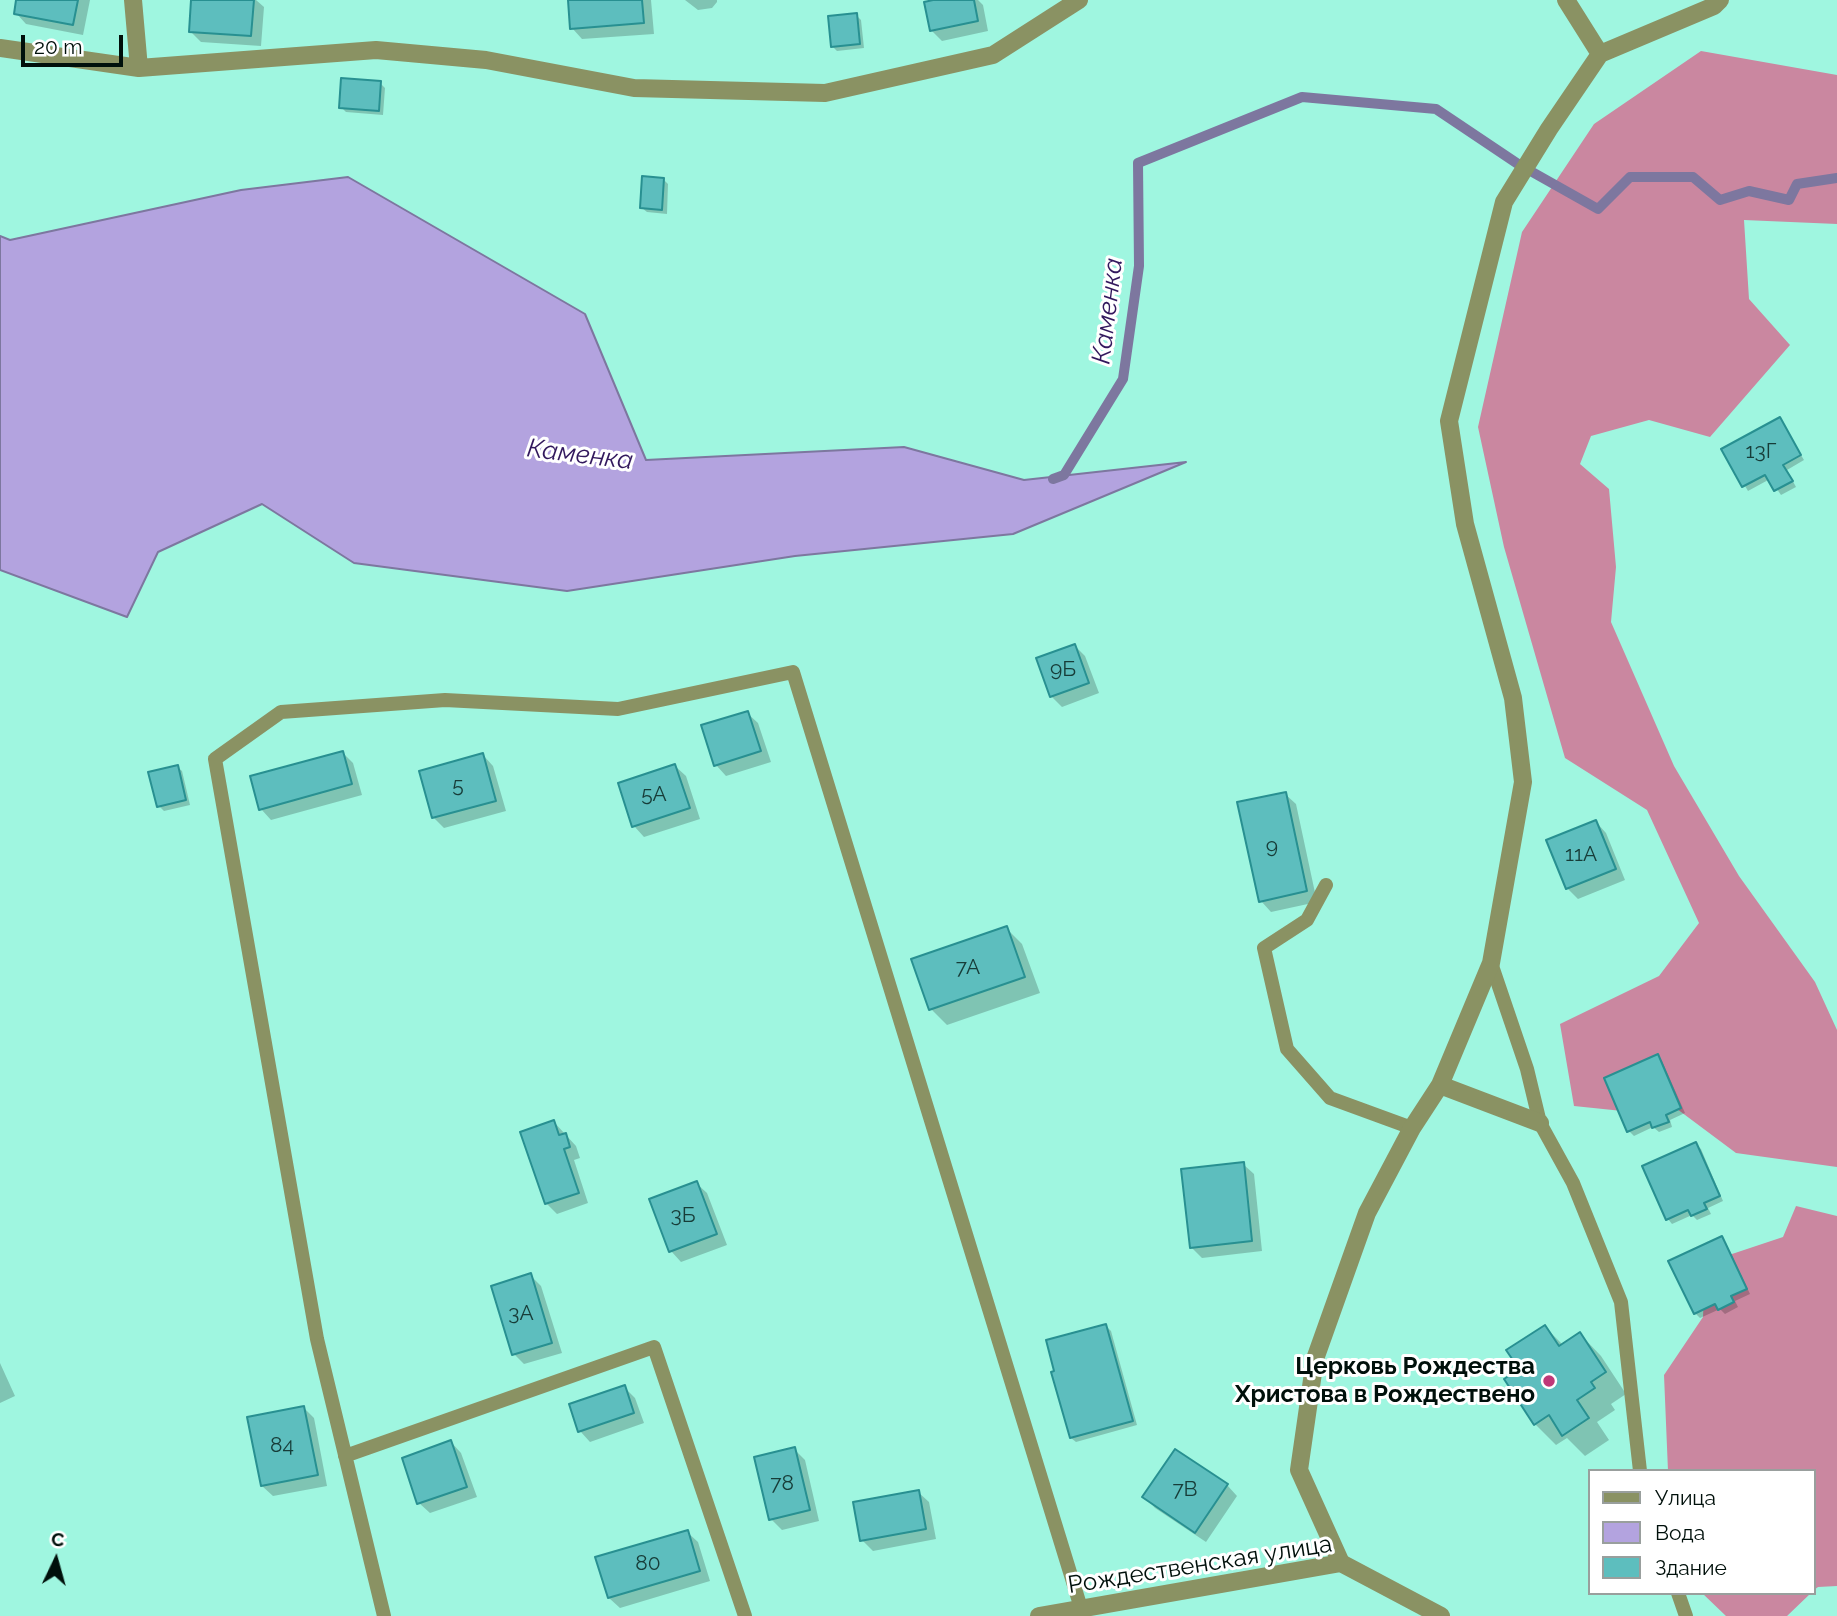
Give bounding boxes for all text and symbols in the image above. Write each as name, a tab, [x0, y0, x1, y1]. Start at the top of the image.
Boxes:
scale bar	[24, 21, 126, 65]
text: 20 m	[34, 34, 82, 59]
water label: Каменка	[1086, 256, 1130, 366]
water label: Каменка	[525, 433, 635, 477]
house number: 13Г	[1745, 439, 1777, 465]
house number: 9Б	[1050, 657, 1076, 683]
house number: 5	[452, 773, 464, 799]
house number: 5А	[641, 782, 667, 808]
house number: 9	[1266, 834, 1278, 860]
house number: 11А	[1565, 842, 1597, 868]
house number: 7А	[956, 955, 980, 981]
house number: 3Б	[671, 1203, 695, 1229]
house number: 3А	[508, 1301, 534, 1327]
place label: Церковь Рождества Христова в Рождествено	[1235, 1353, 1535, 1409]
marker: Церковь Рождества Христова в Рождествено	[1541, 1373, 1557, 1389]
house number: 84	[270, 1433, 294, 1459]
legend	[1588, 1469, 1816, 1595]
house number: 78	[770, 1471, 794, 1497]
house number: 7В	[1172, 1477, 1198, 1503]
text: Улица	[1655, 1485, 1716, 1510]
text: Вода	[1655, 1520, 1705, 1545]
north arrow	[21, 1525, 91, 1595]
text: С	[50, 1528, 65, 1551]
street label: Рождественская улица	[1066, 1530, 1334, 1600]
house number: 80	[635, 1551, 661, 1577]
text: Здание	[1655, 1555, 1727, 1580]

